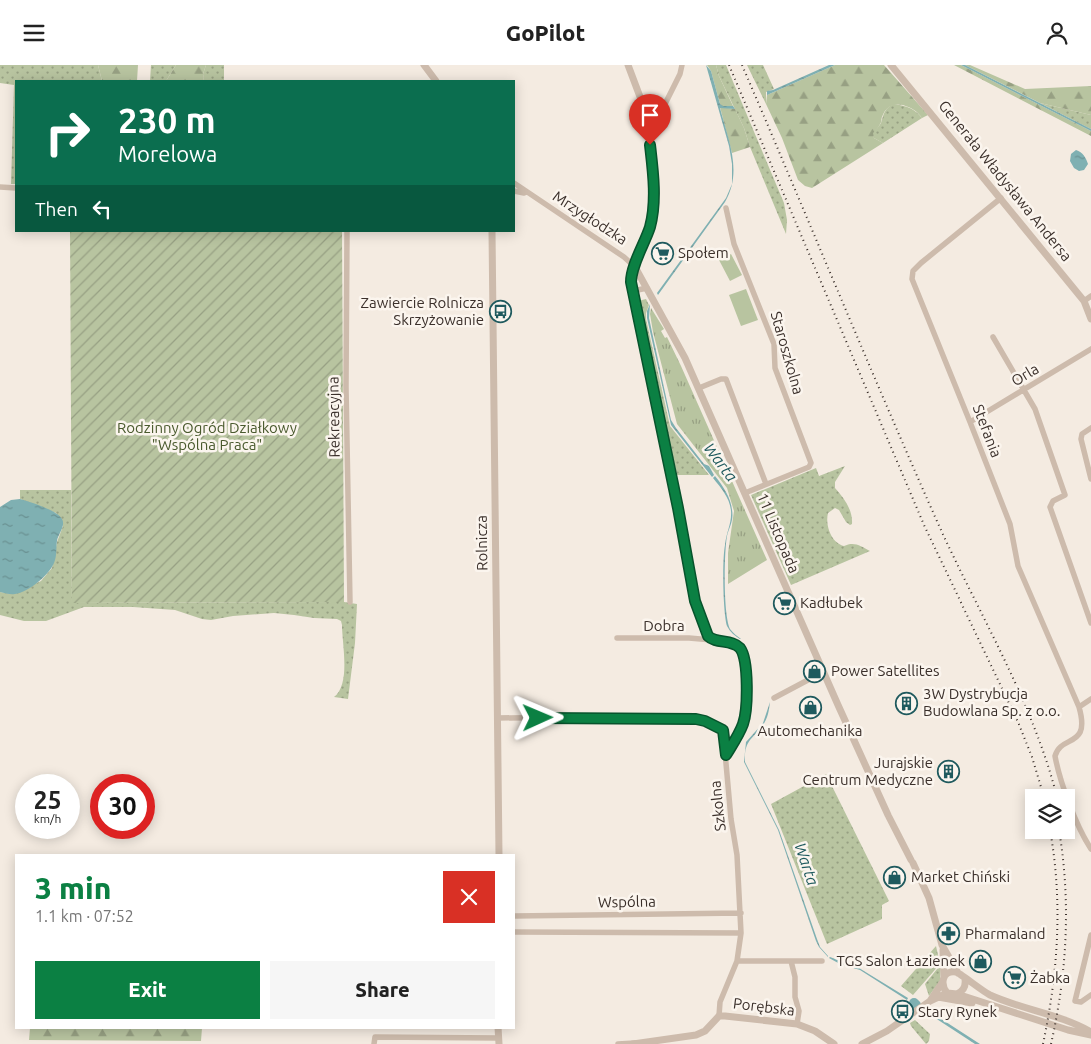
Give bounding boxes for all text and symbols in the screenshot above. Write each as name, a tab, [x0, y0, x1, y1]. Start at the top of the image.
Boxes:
icon: menu	[20, 19, 48, 47]
icon: person	[1043, 19, 1071, 47]
text: GoPilot	[506, 20, 585, 45]
pin	[629, 94, 671, 145]
street label: Generała Władysława Andersa	[935, 97, 1075, 264]
icon: right	[35, 100, 100, 165]
text: 230 m	[118, 100, 216, 140]
icon: arrive	[636, 101, 664, 129]
text: Morelowa	[118, 141, 217, 166]
street label: Mrzygłodzka	[550, 187, 631, 248]
icon: left	[88, 195, 116, 223]
text: Then	[35, 198, 78, 220]
supermarket icon: Społem	[650, 241, 674, 265]
place label: Społem	[678, 244, 729, 261]
place label: Zawiercie Rolnicza Skrzyżowanie	[360, 294, 484, 328]
bus stop icon: Zawiercie Rolnicza Skrzyżowanie	[488, 300, 512, 324]
street label: Staroszkolna	[768, 309, 807, 396]
street label: Orla	[1008, 360, 1042, 389]
street label: Rekreacyjna	[324, 376, 343, 458]
street label: Stefania	[970, 402, 1005, 460]
park label: Rodzinny Ogród Działkowy "Wspólna Praca"	[117, 419, 297, 453]
water label: Warta	[701, 439, 742, 485]
street label: 11 Listopada	[754, 490, 803, 576]
street label: Rolnicza	[473, 515, 490, 571]
supermarket icon: Kadłubek	[772, 591, 796, 615]
place label: Kadłubek	[800, 594, 863, 611]
street label: Dobra	[643, 617, 685, 634]
shop icon: Power Satellites	[803, 659, 827, 683]
place label: Power Satellites	[831, 662, 939, 679]
place label: 3W Dystrybucja Budowlana Sp. z o.o.	[923, 685, 1061, 719]
position arrow	[511, 691, 563, 743]
building icon: 3W Dystrybucja Budowlana Sp. z o.o.	[895, 691, 919, 715]
shop icon: Automechanika	[798, 696, 822, 720]
place label: Automechanika	[758, 722, 862, 739]
place label: Jurajskie Centrum Medyczne	[802, 754, 933, 788]
building icon: Jurajskie Centrum Medyczne	[937, 760, 961, 784]
speed limit sign: 30	[90, 774, 155, 839]
street label: Szkolna	[706, 780, 729, 832]
text: 25	[33, 786, 62, 814]
map controls	[1025, 789, 1075, 839]
button: layers	[1025, 789, 1075, 839]
text: km/h	[34, 812, 61, 825]
water label: Warta	[791, 840, 823, 888]
shop icon: Market Chiński	[883, 865, 907, 889]
place label: Market Chiński	[911, 868, 1010, 885]
text: 3 min	[35, 871, 111, 905]
button: close	[443, 871, 495, 923]
street label: Wspólna	[598, 892, 656, 911]
text: 1.1 km · 07:52	[35, 907, 134, 925]
pharmacy icon: Pharmaland	[937, 922, 961, 946]
place label: Pharmaland	[965, 925, 1046, 942]
shop icon: TGS Salon Łazienek	[969, 949, 993, 973]
place label: TGS Salon Łazienek	[837, 952, 965, 969]
button: Exit	[35, 961, 260, 1019]
button: Share	[270, 961, 495, 1019]
supermarket icon: Żabka	[1002, 966, 1026, 990]
place label: Żabka	[1030, 969, 1070, 986]
street label: Porębska	[732, 994, 796, 1019]
bus stop icon: Stary Rynek	[890, 1000, 914, 1024]
place label: Stary Rynek	[918, 1003, 998, 1020]

